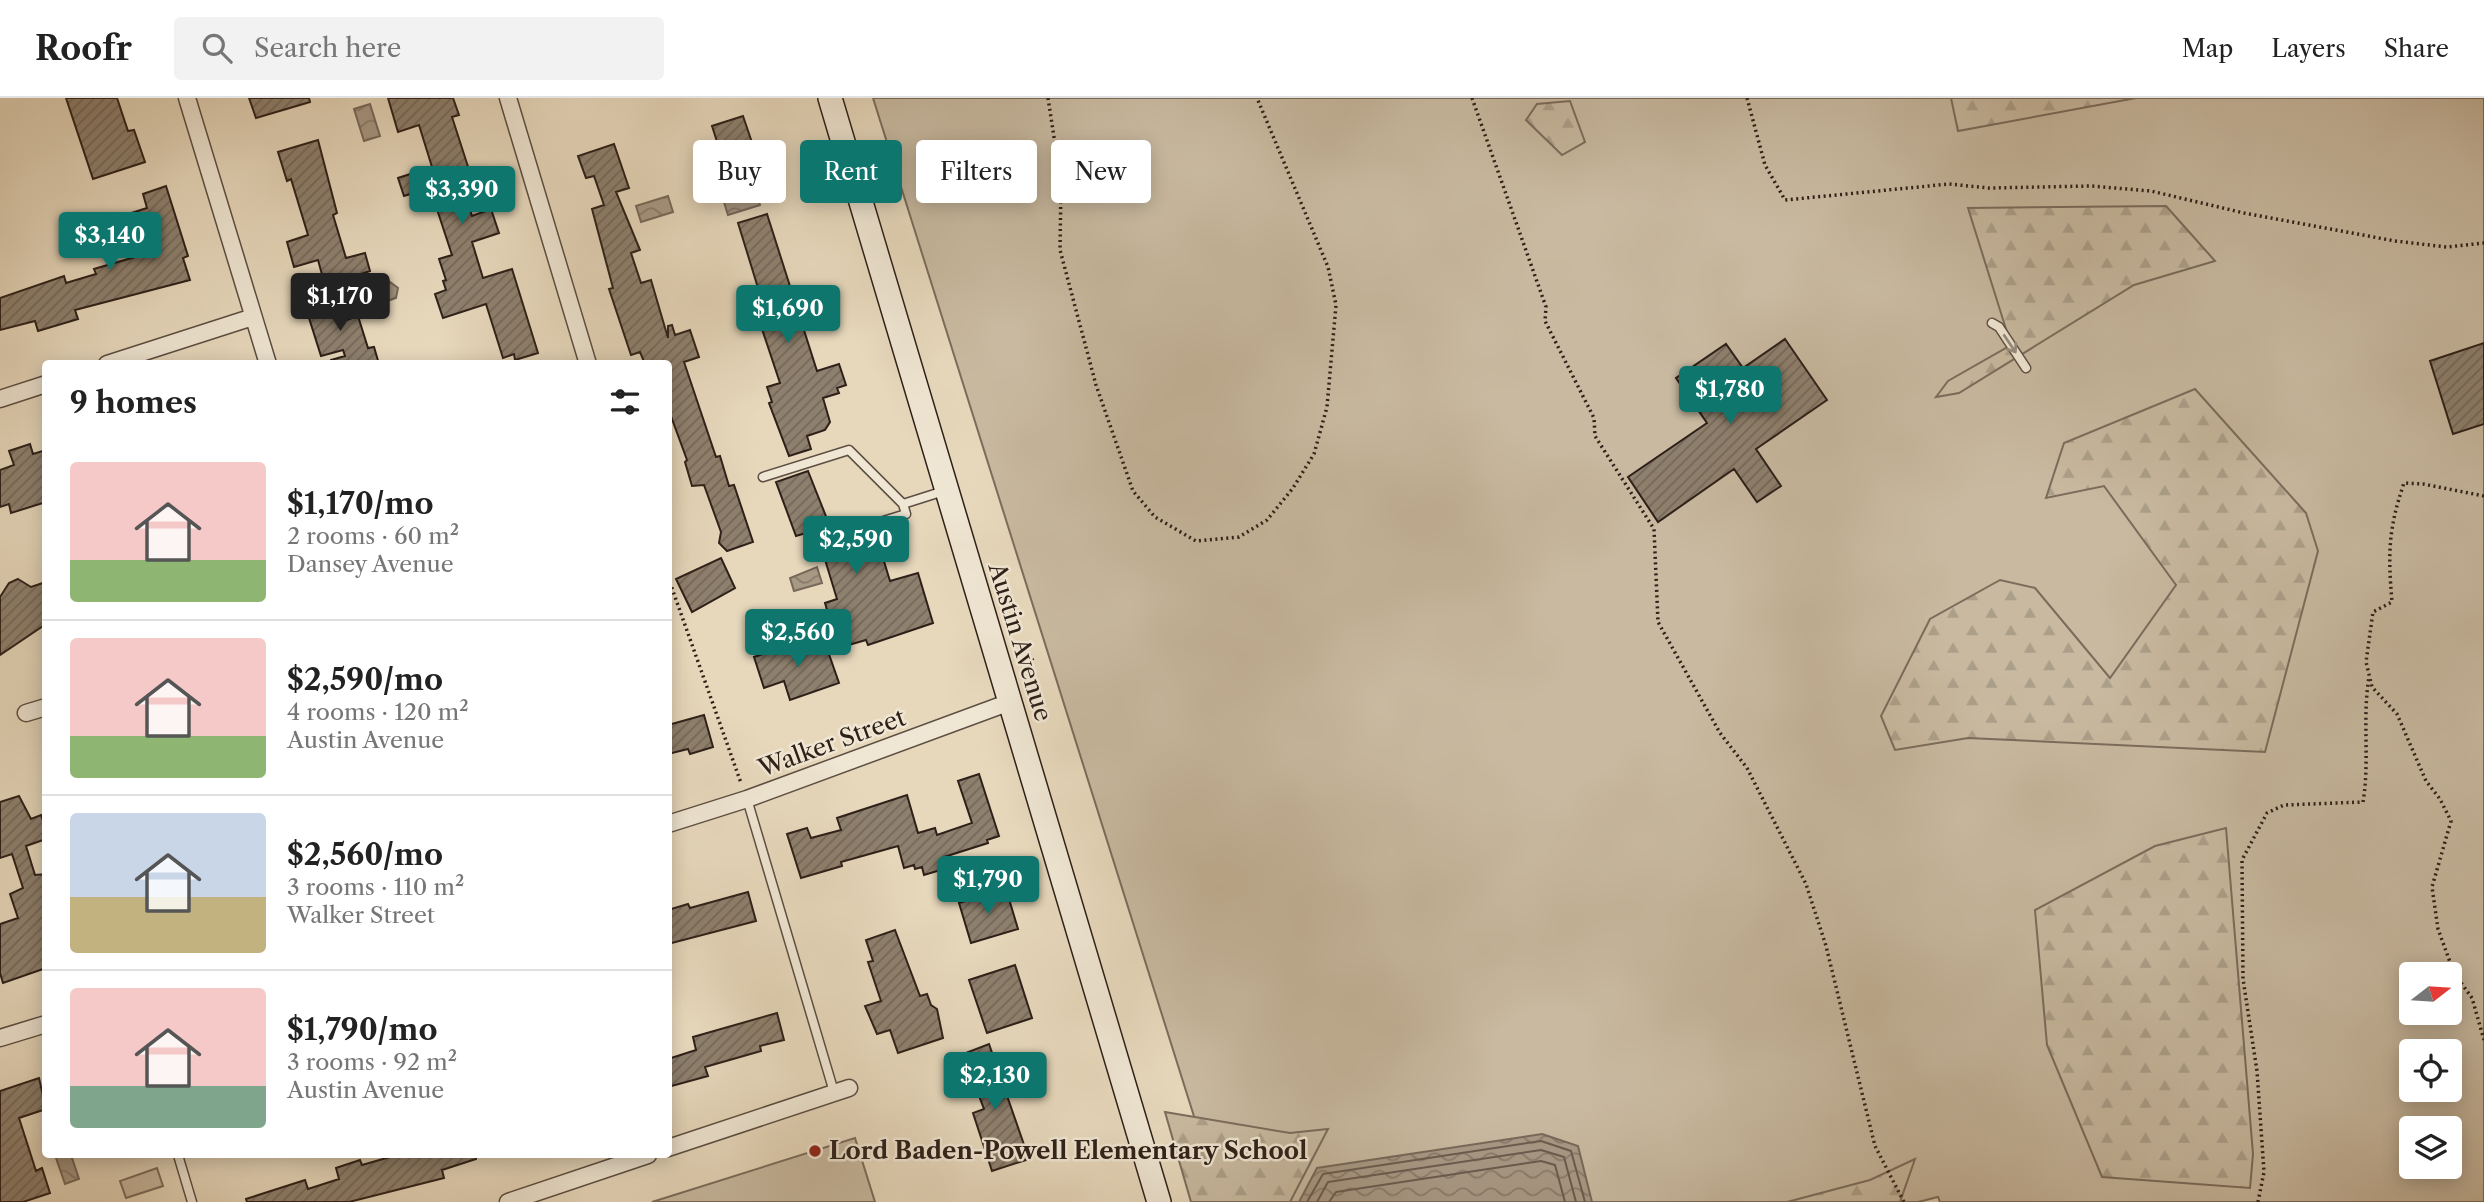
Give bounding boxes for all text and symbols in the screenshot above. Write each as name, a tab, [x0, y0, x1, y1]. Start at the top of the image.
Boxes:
search box	[174, 17, 664, 80]
text: Roofr	[35, 28, 132, 69]
icon: search	[198, 29, 236, 67]
text: Search here	[254, 32, 401, 64]
text: Map	[2182, 34, 2233, 63]
text: Layers	[2271, 34, 2346, 63]
text: Share	[2384, 34, 2449, 63]
chip: Buy	[693, 140, 786, 203]
chip: Rent	[800, 140, 902, 203]
chip: Filters	[916, 140, 1037, 203]
chip: New	[1051, 140, 1151, 203]
pin: $3,390	[405, 166, 519, 226]
text: $3,390	[425, 175, 499, 203]
pin: $3,140	[53, 212, 167, 272]
text: $3,140	[75, 221, 145, 249]
pin: $1,170	[283, 274, 397, 333]
text: $1,170	[307, 282, 373, 310]
pin: $1,690	[731, 286, 845, 345]
text: $1,690	[752, 294, 824, 322]
one-way arrow	[2003, 334, 2017, 353]
pin: $1,780	[1673, 366, 1787, 426]
text: $1,780	[1695, 375, 1765, 403]
icon: filters	[606, 383, 644, 421]
text: 9 homes	[70, 384, 197, 421]
text: $1,170/mo	[287, 485, 433, 522]
icon: home	[126, 490, 210, 574]
pin: $2,590	[799, 517, 913, 576]
text: 2 rooms · 60 m²	[287, 522, 459, 550]
text: $2,590	[819, 525, 893, 553]
text: Dansey Avenue	[287, 550, 454, 578]
street label: Austin Avenue	[982, 558, 1058, 725]
pin: $2,560	[741, 610, 855, 669]
text: $2,560	[761, 618, 835, 646]
text: $2,590/mo	[287, 661, 443, 698]
icon: home	[126, 666, 210, 750]
text: 4 rooms · 120 m²	[287, 698, 469, 726]
street label: Walker Street	[753, 702, 910, 783]
text: Austin Avenue	[287, 726, 444, 754]
text: $2,560/mo	[287, 836, 443, 873]
icon: home	[126, 841, 210, 925]
pin: $1,790	[931, 856, 1045, 916]
text: $1,790	[953, 865, 1023, 893]
text: 3 rooms · 110 m²	[287, 873, 464, 901]
text: Walker Street	[287, 901, 435, 929]
north arrow	[2399, 962, 2462, 1026]
map controls	[2399, 962, 2462, 1179]
text: $1,790/mo	[287, 1011, 438, 1048]
icon: home	[126, 1016, 210, 1100]
button: locate	[2399, 1039, 2462, 1102]
text: 3 rooms · 92 m²	[287, 1048, 457, 1076]
pin: $2,130	[938, 1052, 1052, 1112]
text: $2,130	[960, 1061, 1030, 1089]
text: Austin Avenue	[287, 1076, 444, 1104]
button: layers	[2399, 1116, 2462, 1179]
place label: Lord Baden-Powell Elementary School	[829, 1136, 1308, 1165]
marker: Lord Baden-Powell Elementary School	[807, 1143, 823, 1159]

